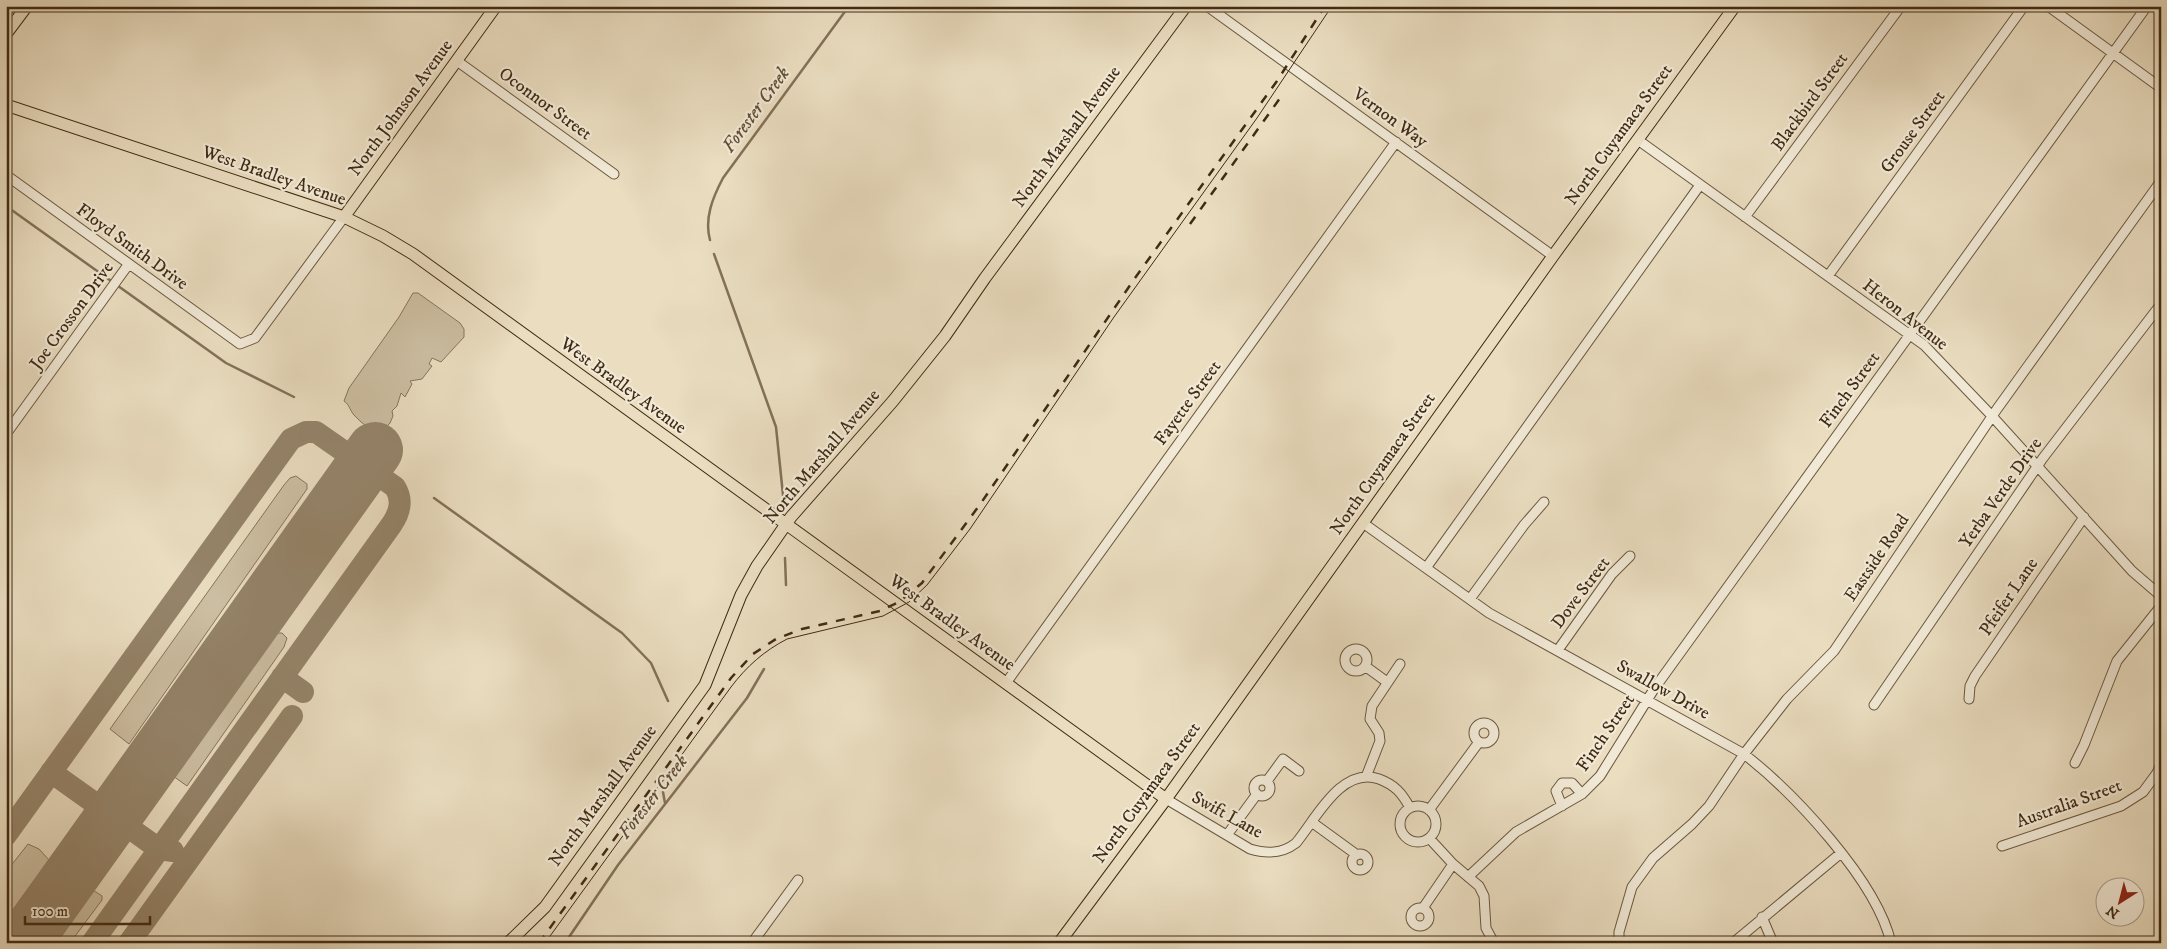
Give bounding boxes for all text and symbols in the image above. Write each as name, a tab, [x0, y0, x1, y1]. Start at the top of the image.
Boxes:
street label: North Johnson Avenue	[344, 36, 458, 180]
street label: Blackbird Street	[1767, 48, 1853, 155]
street label: North Cuyamaca Street	[1561, 60, 1678, 210]
street label: North Marshall Avenue	[1008, 62, 1126, 212]
street label: Oconnor Street	[494, 63, 596, 145]
water label: Forester Creek	[717, 63, 795, 157]
street label: Vernon Way	[1347, 83, 1432, 153]
street label: Grouse Street	[1876, 86, 1950, 178]
street label: West Bradley Avenue	[198, 141, 349, 211]
street label: Floyd Smith Drive	[72, 199, 192, 295]
street label: Joe Crosson Drive	[24, 258, 119, 376]
street label: Heron Avenue	[1858, 275, 1952, 355]
street label: West Bradley Avenue	[555, 332, 690, 439]
street label: Finch Street	[1815, 347, 1885, 432]
street label: Fayette Street	[1150, 356, 1226, 450]
street label: North Marshall Avenue	[759, 385, 885, 529]
street label: North Cuyamaca Street	[1326, 388, 1441, 539]
street label: Yerba Verde Drive	[1955, 434, 2047, 552]
street label: Eastside Road	[1840, 510, 1914, 606]
street label: Dove Street	[1547, 553, 1615, 633]
street label: Pfeifer Lane	[1975, 554, 2043, 640]
street label: West Bradley Avenue	[884, 569, 1019, 676]
street label: Swallow Drive	[1612, 655, 1714, 725]
street label: Finch Street	[1572, 690, 1640, 776]
street label: North Cuyamaca Street	[1089, 718, 1206, 868]
street label: North Marshall Avenue	[544, 721, 662, 871]
water label: Forester Creek	[613, 750, 693, 844]
street label: Australia Street	[2013, 775, 2125, 833]
street label: Swift Lane	[1187, 786, 1267, 844]
north arrow	[2094, 876, 2144, 926]
scale bar	[25, 894, 150, 926]
text: N	[2103, 901, 2123, 922]
text: 100 m	[32, 902, 68, 921]

